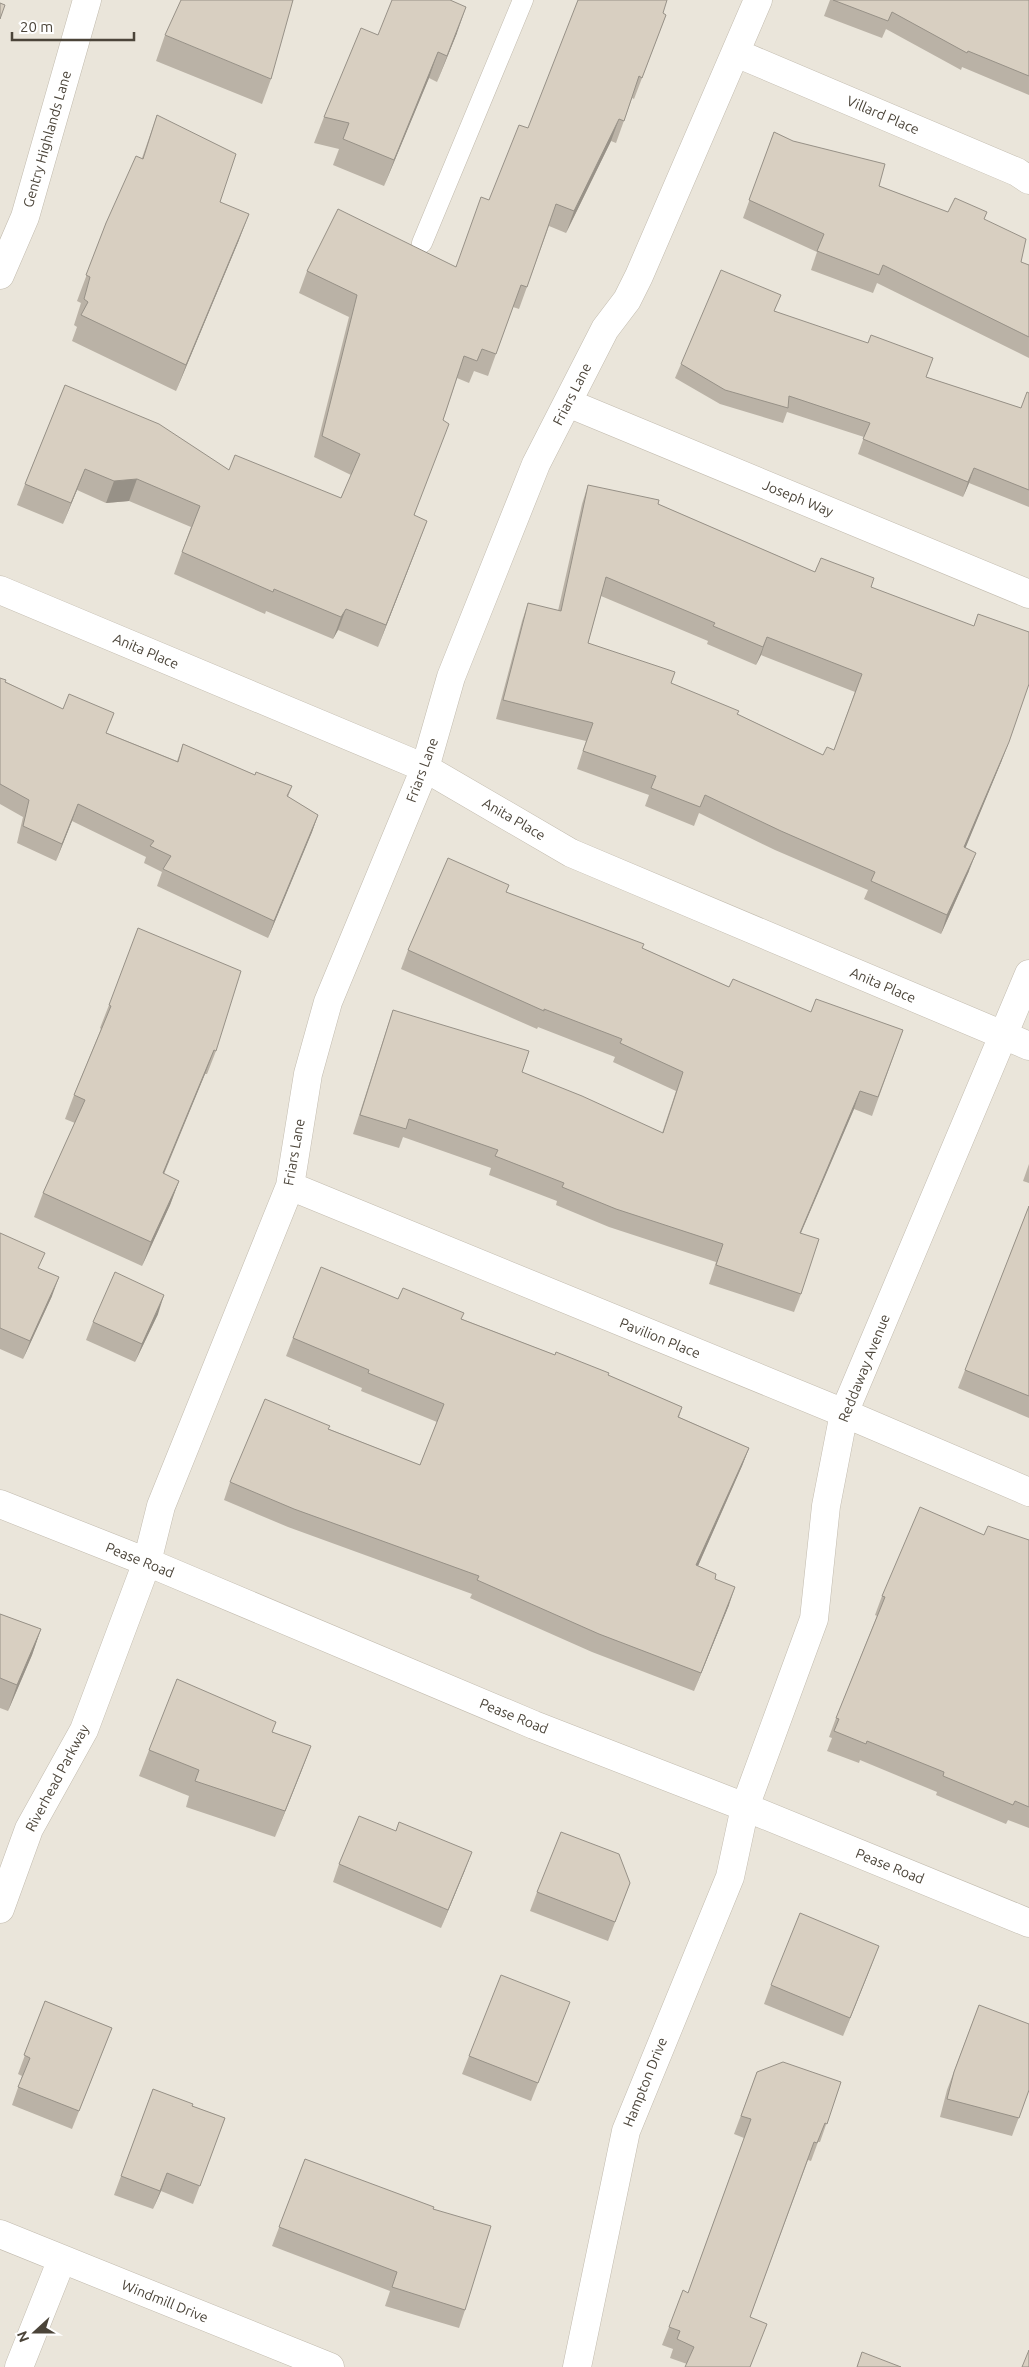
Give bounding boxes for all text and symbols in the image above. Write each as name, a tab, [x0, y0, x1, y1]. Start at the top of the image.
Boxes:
scale bar	[12, 10, 135, 42]
text: 20 m	[20, 18, 53, 35]
street label: Gentry Highlands Lane	[20, 69, 74, 209]
street label: Villard Place	[844, 93, 922, 137]
street label: Friars Lane	[550, 360, 594, 428]
street label: Joseph Way	[760, 477, 836, 520]
street label: Anita Place	[111, 630, 181, 672]
street label: Friars Lane	[403, 735, 441, 805]
street label: Anita Place	[480, 795, 548, 843]
street label: Anita Place	[848, 964, 918, 1006]
street label: Friars Lane	[280, 1117, 308, 1187]
street label: Reddaway Avenue	[835, 1312, 893, 1424]
street label: Pavilion Place	[617, 1315, 703, 1361]
street label: Pease Road	[103, 1539, 177, 1581]
street label: Pease Road	[477, 1695, 551, 1737]
street label: Riverhead Parkway	[22, 1722, 92, 1834]
street label: Pease Road	[853, 1845, 927, 1887]
street label: Hampton Drive	[620, 2035, 670, 2129]
street label: Windmill Drive	[119, 2276, 211, 2326]
north arrow	[10, 2307, 60, 2357]
text: N	[14, 2329, 32, 2344]

